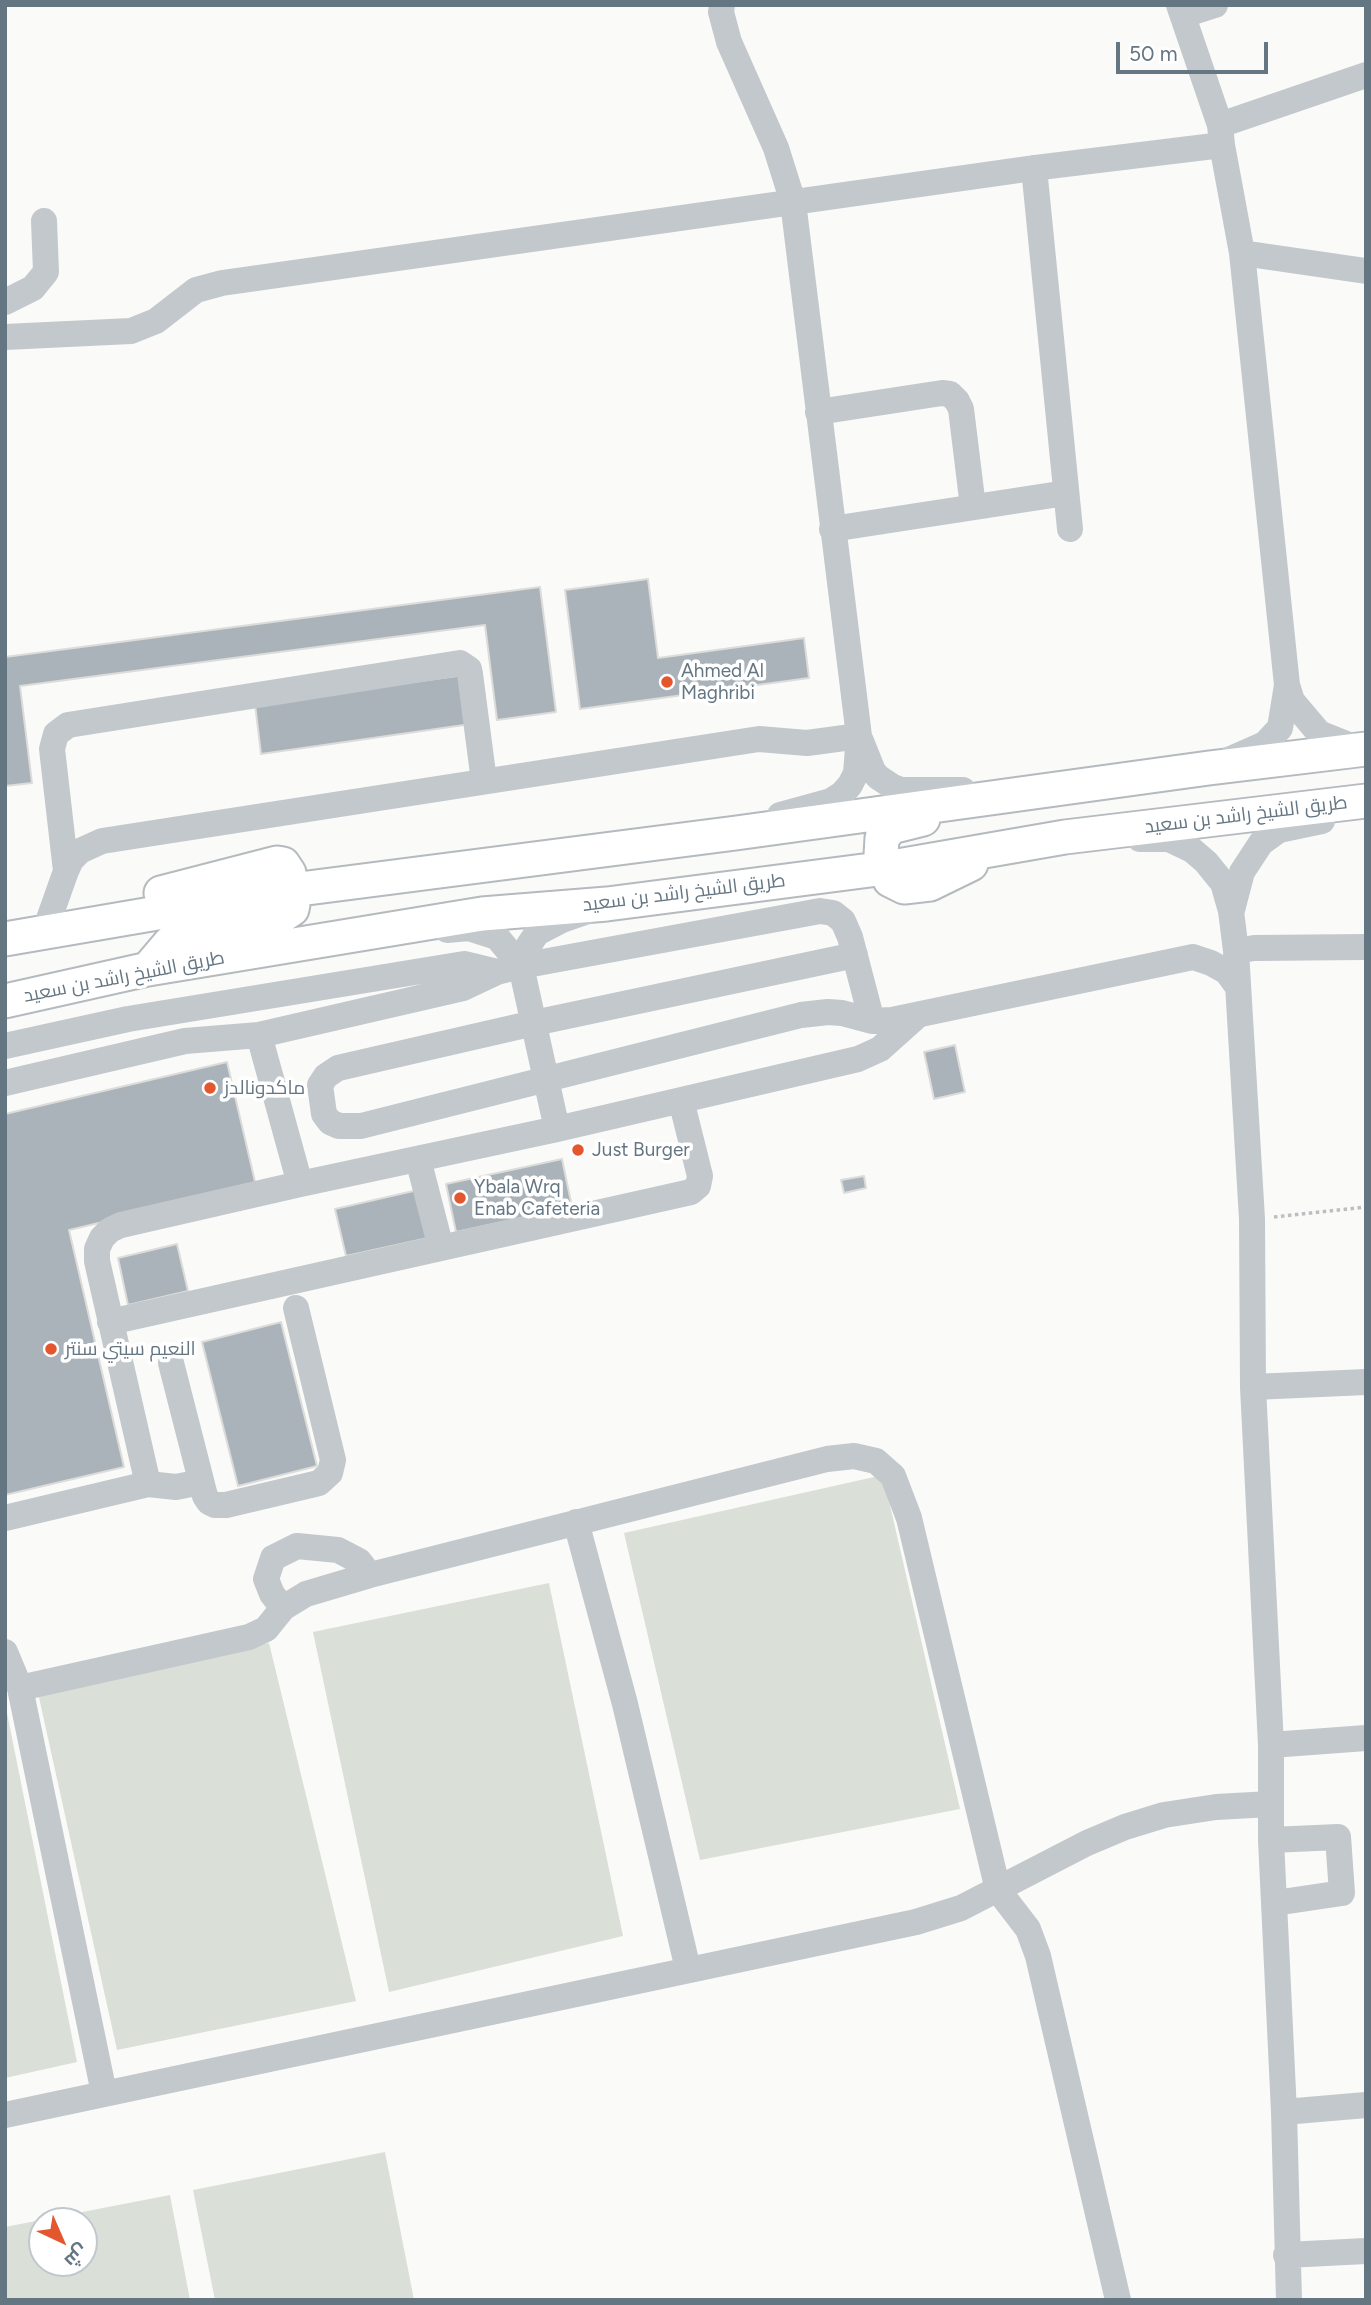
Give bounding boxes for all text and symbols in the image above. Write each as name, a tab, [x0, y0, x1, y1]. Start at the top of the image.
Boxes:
scale bar	[1119, 28, 1271, 72]
text: 50 m	[1129, 41, 1178, 66]
place label: Ahmed Al Maghribi	[681, 660, 764, 704]
marker: Ahmed Al Maghribi	[659, 674, 675, 690]
street label: طريق الشيخ راشد بن سعيد	[1143, 791, 1349, 839]
street label: طريق الشيخ راشد بن سعيد	[581, 869, 787, 917]
street label: طريق الشيخ راشد بن سعيد	[22, 946, 226, 1008]
place label: ماكدونالدز	[224, 1077, 305, 1099]
marker: ماكدونالدز	[202, 1080, 218, 1096]
place label: Just Burger	[592, 1139, 690, 1161]
marker: Just Burger	[570, 1142, 586, 1158]
place label: Ybala Wrq Enab Cafeteria	[474, 1176, 600, 1220]
marker: Ybala Wrq Enab Cafeteria	[452, 1190, 468, 1206]
place label: النعيم سيتي سنتر	[65, 1338, 195, 1360]
marker: النعيم سيتي سنتر	[43, 1341, 59, 1357]
north arrow	[28, 2207, 98, 2277]
text: ش	[60, 2239, 93, 2273]

